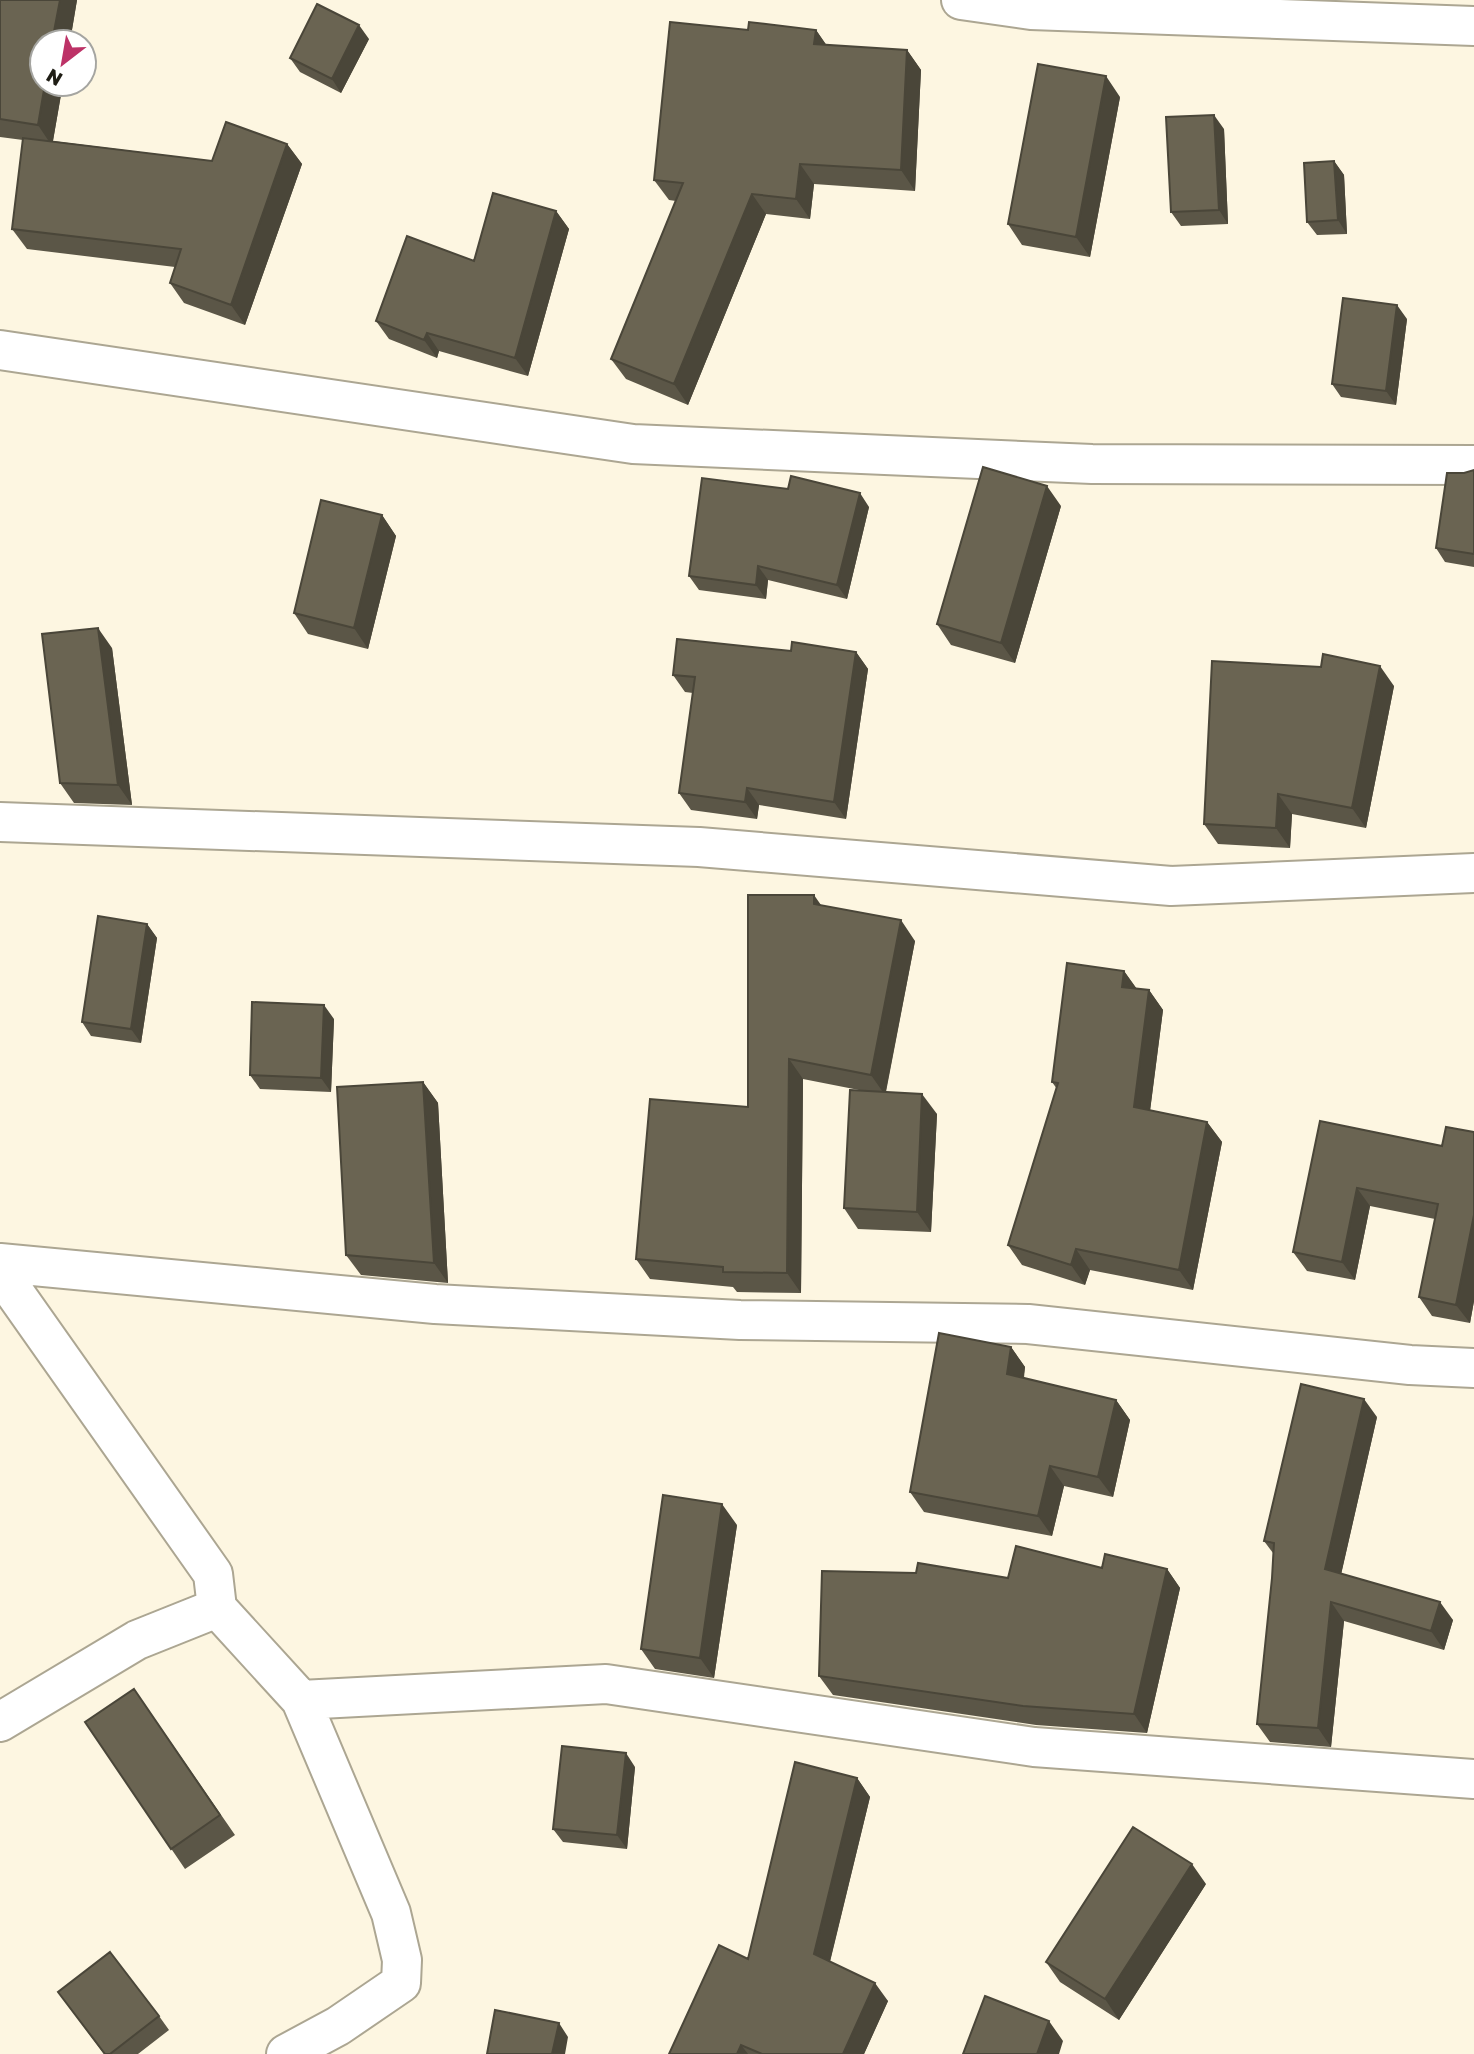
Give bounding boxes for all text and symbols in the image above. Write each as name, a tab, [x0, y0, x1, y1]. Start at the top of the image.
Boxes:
north arrow	[28, 28, 98, 98]
text: N	[42, 64, 66, 92]

